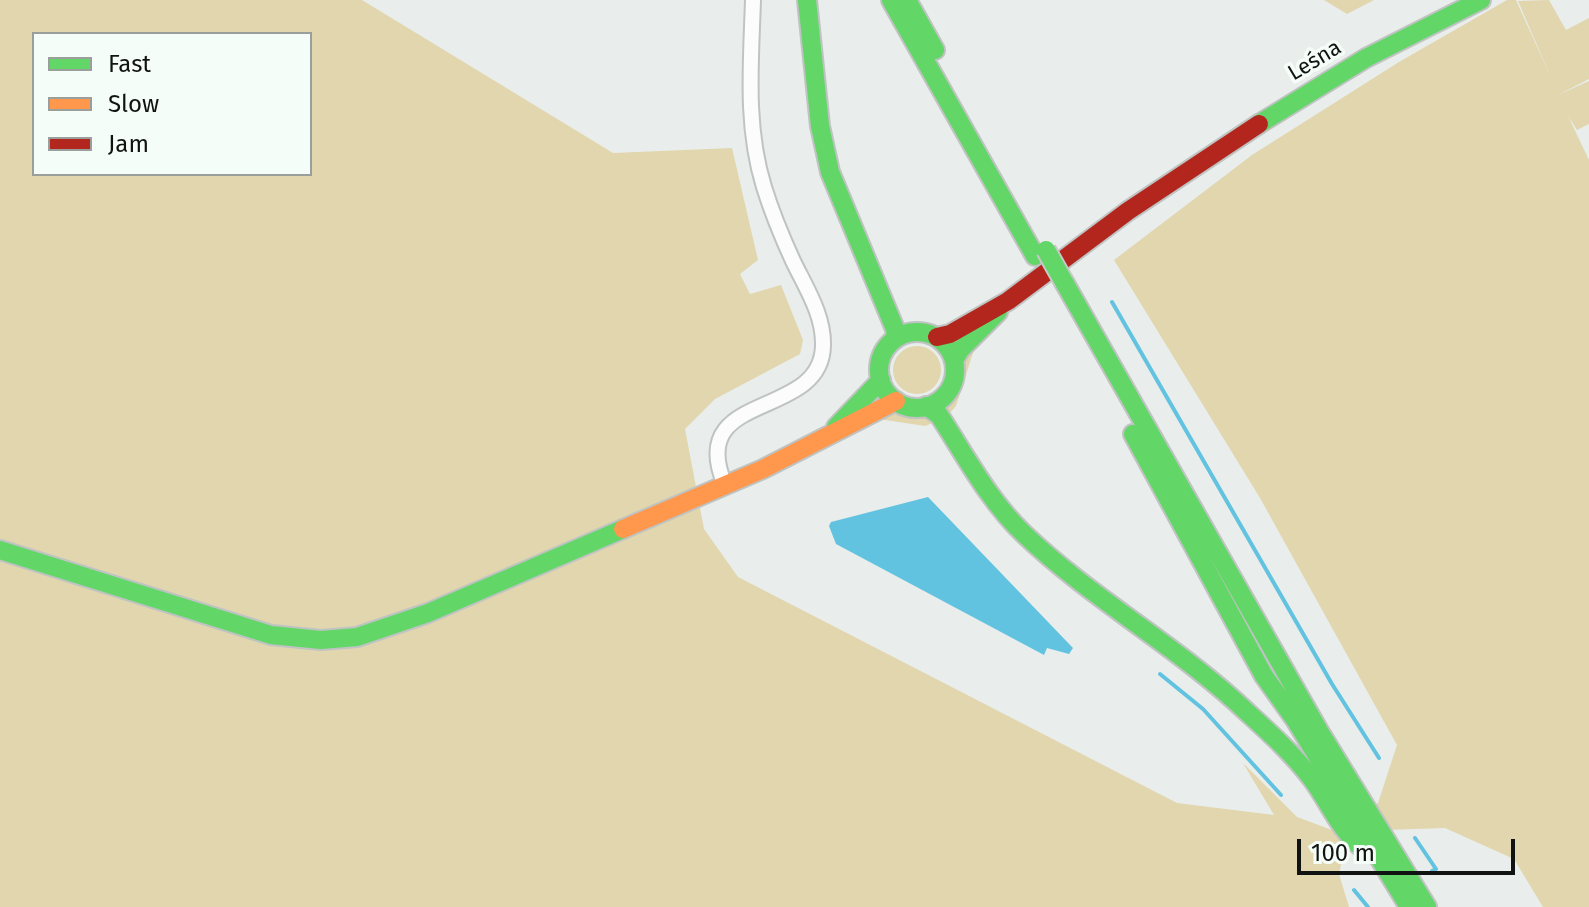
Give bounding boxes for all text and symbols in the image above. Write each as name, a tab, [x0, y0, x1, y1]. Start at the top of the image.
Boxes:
legend	[32, 32, 312, 176]
street label: Leśna	[1284, 35, 1346, 87]
text: Fast	[108, 50, 151, 78]
text: Slow	[108, 90, 159, 118]
text: Jam	[108, 130, 149, 158]
scale bar	[1301, 823, 1519, 873]
text: 100 m	[1311, 839, 1375, 867]

